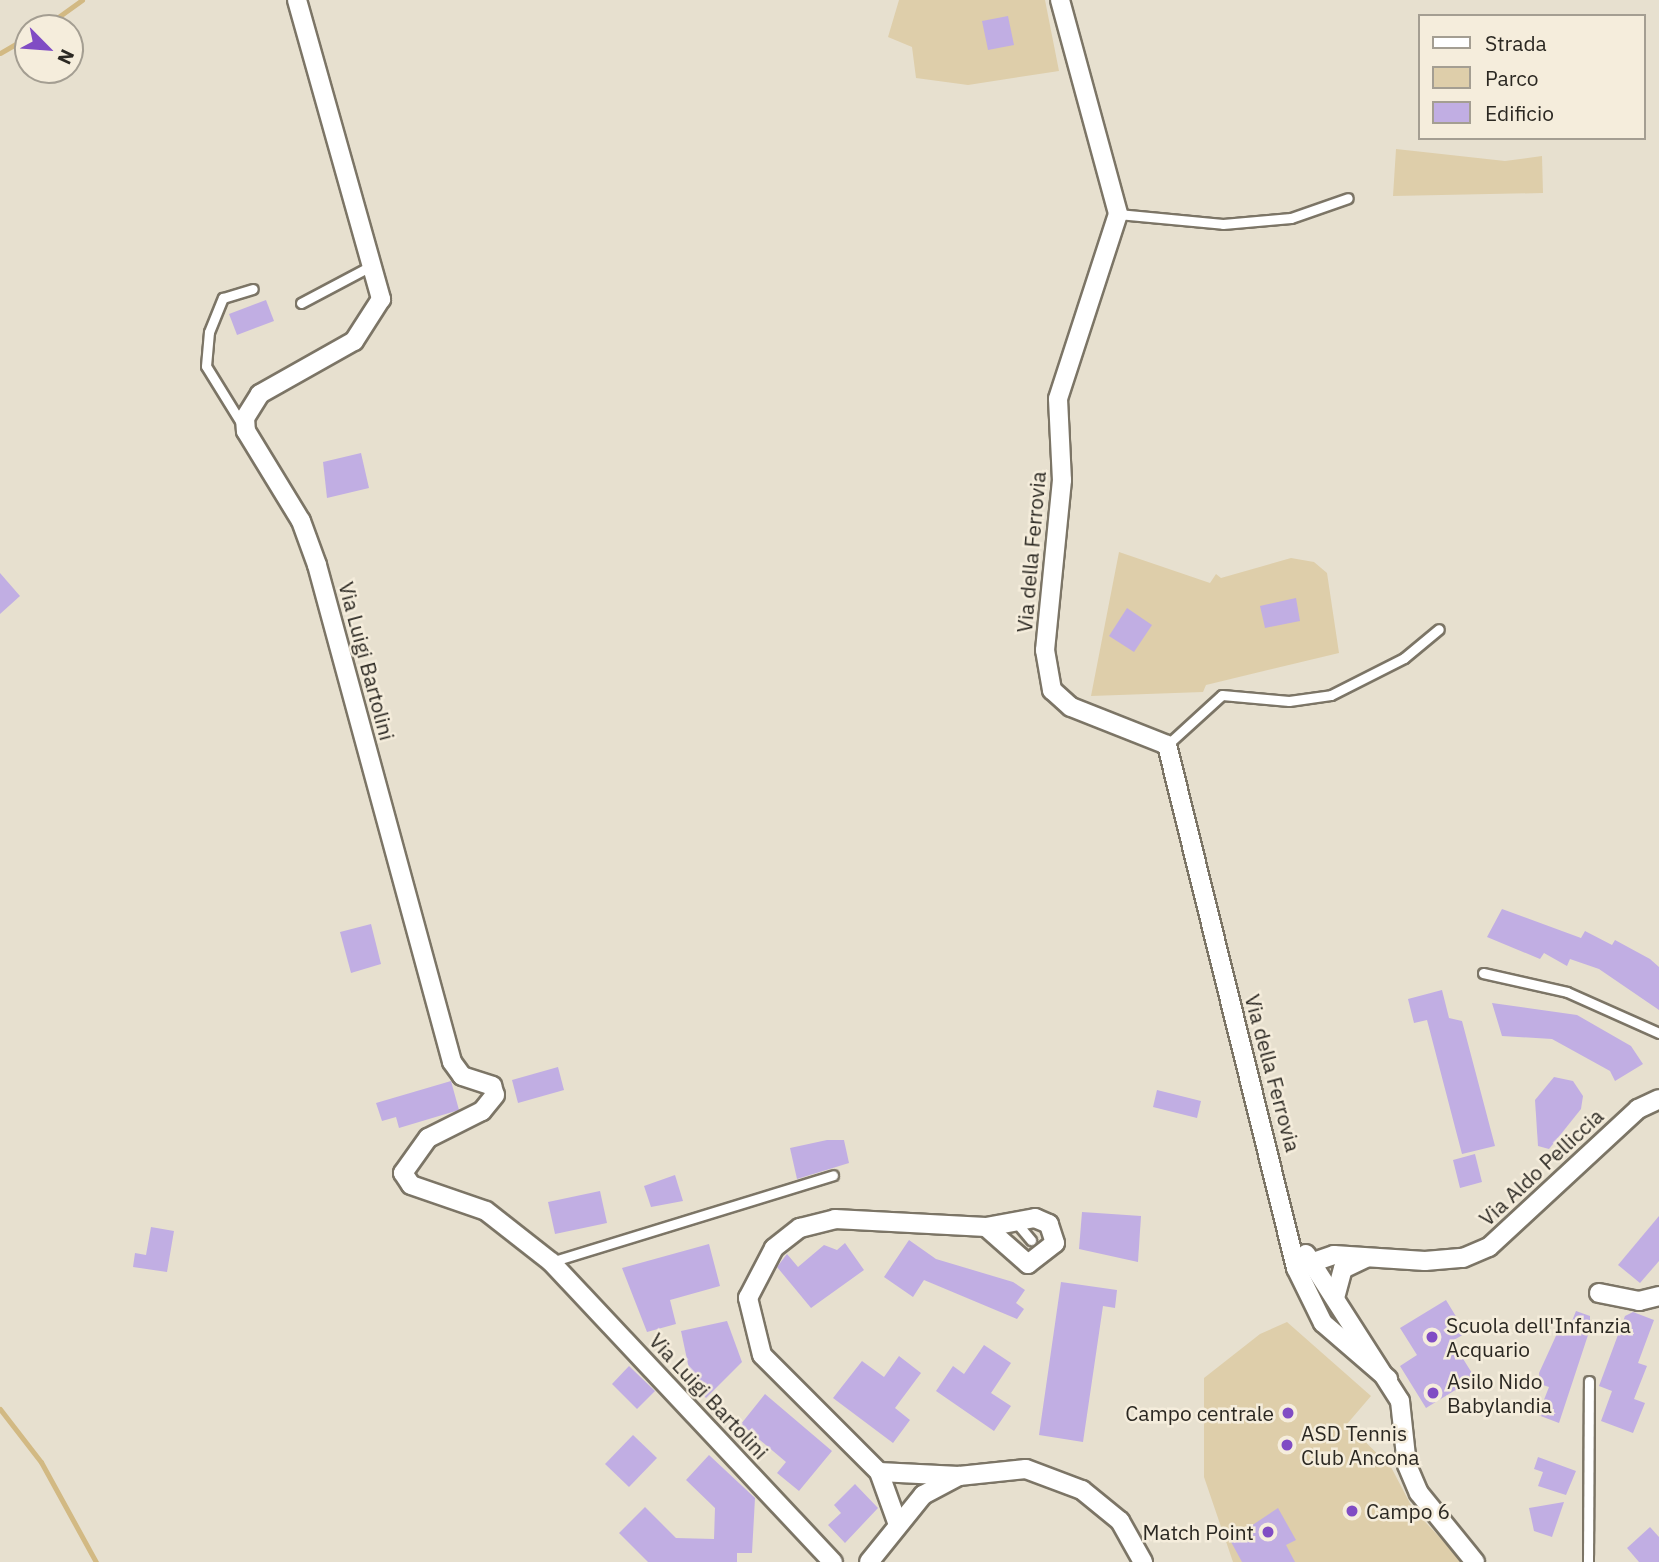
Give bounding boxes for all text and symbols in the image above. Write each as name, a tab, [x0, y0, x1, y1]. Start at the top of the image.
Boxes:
north arrow	[14, 14, 84, 84]
legend	[1418, 14, 1645, 140]
text: Strada	[1485, 29, 1547, 57]
text: N	[52, 46, 80, 68]
text: Parco	[1485, 64, 1539, 92]
text: Edificio	[1485, 99, 1554, 127]
street label: Via della Ferrovia	[1011, 470, 1051, 634]
street label: Via Luigi Bartolini	[334, 579, 400, 743]
street label: Via della Ferrovia	[1240, 992, 1306, 1154]
street label: Via Aldo Pelliccia	[1474, 1103, 1608, 1231]
place label: Scuola dell'Infanzia Acquario	[1446, 1312, 1631, 1362]
street label: Via Luigi Bartolini	[644, 1328, 774, 1464]
marker: Scuola dell'Infanzia Acquario	[1424, 1329, 1440, 1345]
place label: Asilo Nido Babylandia	[1447, 1368, 1552, 1418]
marker: Asilo Nido Babylandia	[1425, 1385, 1441, 1401]
place label: Campo centrale	[1125, 1400, 1274, 1426]
marker: Campo centrale	[1280, 1405, 1296, 1421]
place label: ASD Tennis Club Ancona	[1301, 1420, 1420, 1470]
marker: ASD Tennis Club Ancona	[1279, 1437, 1295, 1453]
place label: Campo 6	[1366, 1498, 1450, 1524]
marker: Campo 6	[1344, 1503, 1360, 1519]
place label: Match Point	[1142, 1519, 1254, 1545]
marker: Match Point	[1260, 1524, 1276, 1540]

